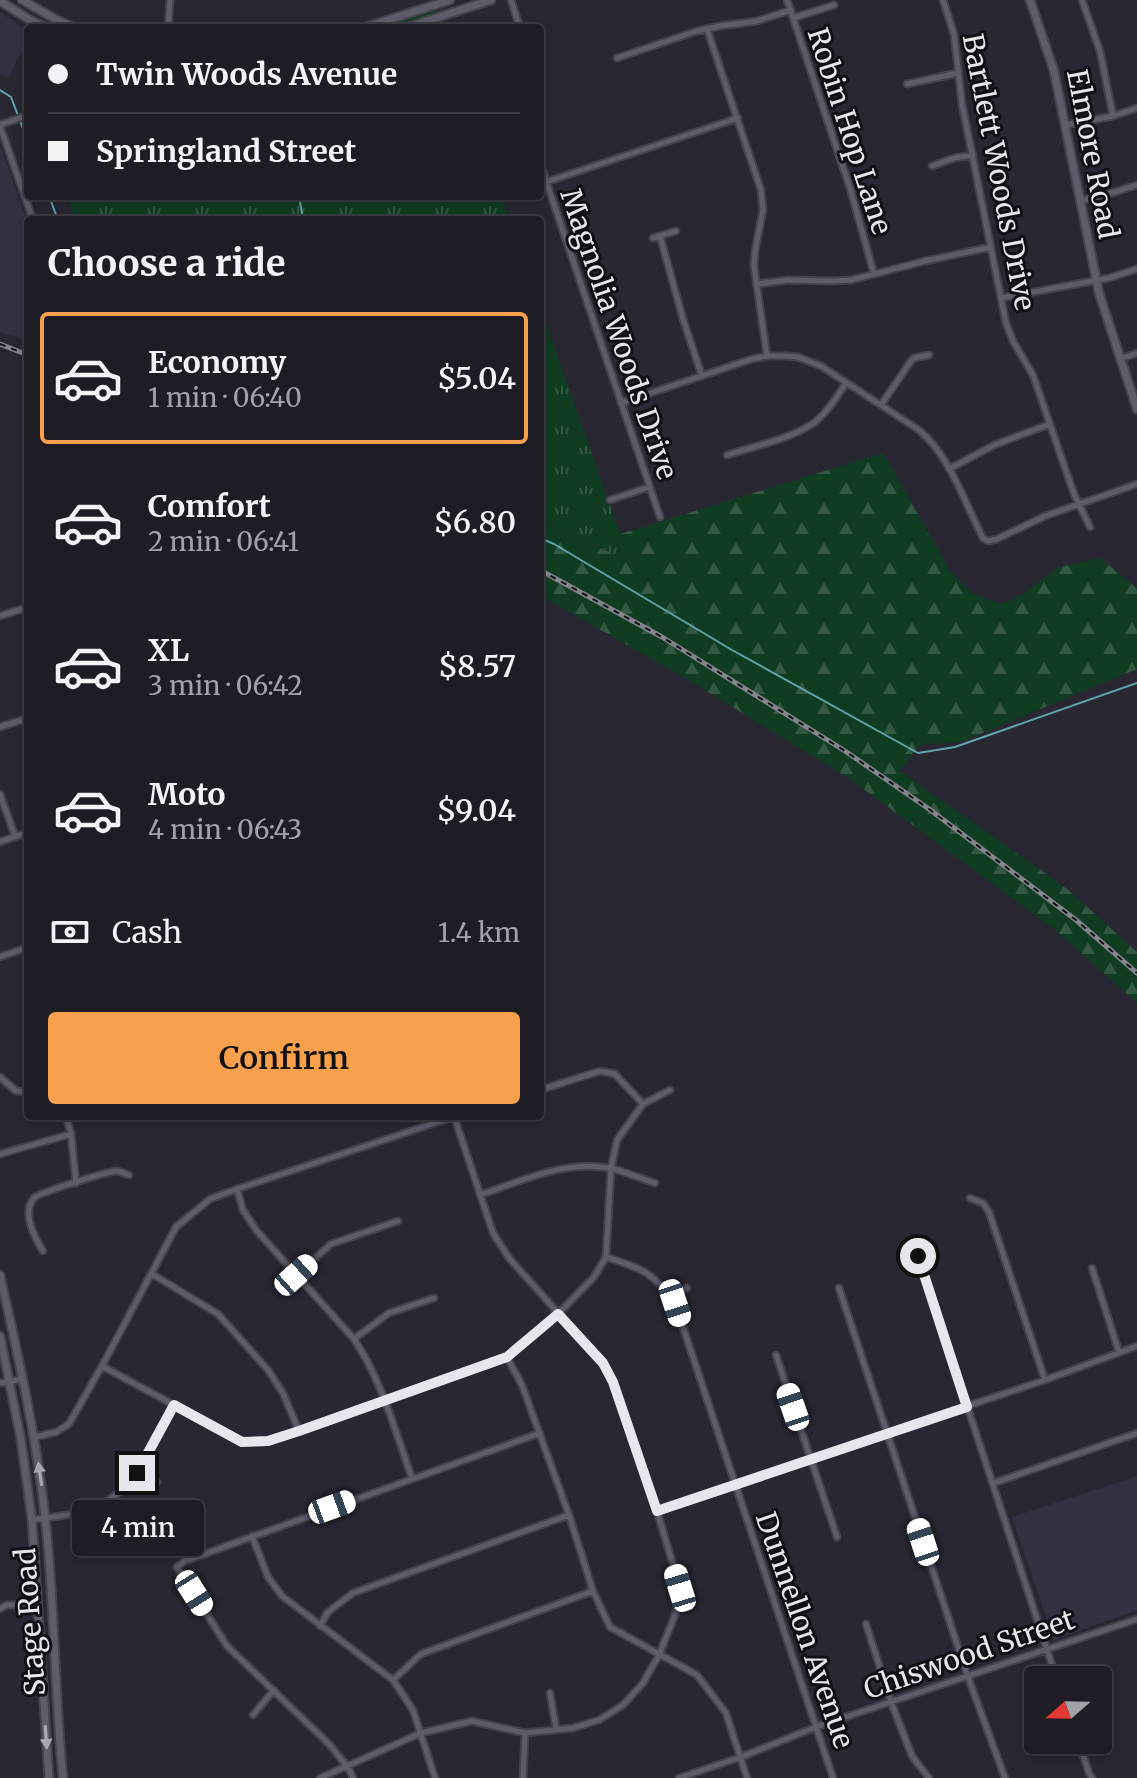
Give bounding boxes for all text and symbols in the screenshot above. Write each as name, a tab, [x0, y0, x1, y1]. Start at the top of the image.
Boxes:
street label: Robin Hop Lane	[800, 23, 900, 239]
street label: Bartlett Woods Drive	[955, 31, 1043, 313]
text: Twin Woods Avenue	[96, 55, 397, 93]
street label: Elmore Road	[1059, 66, 1127, 242]
text: Springland Street	[96, 132, 356, 170]
street label: Magnolia Woods Drive	[552, 184, 686, 484]
text: Choose a ride	[48, 241, 285, 286]
icon: car	[52, 342, 124, 414]
text: Economy	[148, 343, 286, 381]
text: $5.04	[437, 359, 516, 397]
text: 1 min · 06:40	[148, 381, 302, 414]
icon: car	[52, 486, 124, 558]
text: Comfort	[148, 487, 271, 525]
text: $6.80	[433, 503, 516, 541]
text: 2 min · 06:41	[148, 525, 299, 558]
icon: car	[52, 630, 124, 702]
text: XL	[148, 631, 189, 669]
text: $8.57	[438, 647, 516, 685]
text: 3 min · 06:42	[148, 669, 303, 702]
icon: car	[52, 774, 124, 846]
text: Moto	[148, 775, 226, 813]
text: $9.04	[437, 791, 516, 829]
text: 4 min · 06:43	[148, 813, 302, 846]
icon: cash	[48, 910, 92, 954]
text: Cash	[112, 913, 182, 951]
text: 1.4 km	[438, 916, 520, 949]
button: Confirm	[48, 1012, 520, 1104]
route start	[900, 1238, 936, 1274]
car	[270, 1250, 322, 1300]
car	[656, 1276, 694, 1330]
car	[774, 1380, 812, 1434]
route end	[119, 1455, 155, 1491]
one-way arrow	[33, 1461, 46, 1486]
car	[305, 1488, 359, 1526]
callout: 4 min	[71, 1501, 203, 1557]
street label: Dunnellon Avenue	[748, 1507, 862, 1753]
text: 4 min	[101, 1511, 175, 1544]
car	[904, 1515, 942, 1569]
street label: Stage Road	[7, 1547, 53, 1697]
car	[662, 1562, 698, 1614]
car	[171, 1566, 217, 1620]
street label: Chiswood Street	[859, 1601, 1079, 1707]
north arrow	[1024, 1666, 1112, 1754]
map controls	[1024, 1666, 1112, 1754]
one-way arrow	[40, 1725, 53, 1750]

